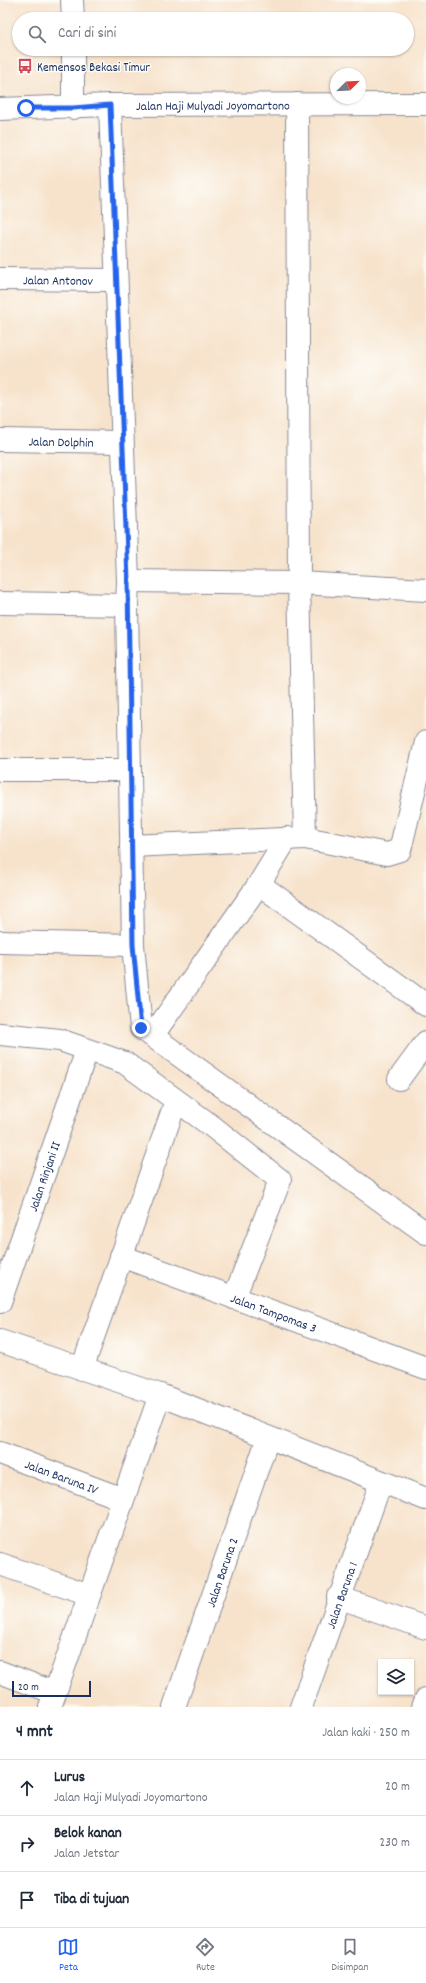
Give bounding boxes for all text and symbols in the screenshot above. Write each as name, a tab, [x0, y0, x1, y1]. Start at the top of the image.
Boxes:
search box	[12, 12, 414, 56]
icon: search	[26, 23, 48, 45]
text: Cari di sini	[58, 23, 116, 45]
bus stop icon: Kemensos Bekasi Timur	[16, 57, 34, 75]
place label: Kemensos Bekasi Timur	[37, 59, 150, 78]
north arrow	[330, 68, 366, 104]
street label: Jalan Haji Mulyadi Joyomartono	[136, 97, 290, 117]
route start	[17, 99, 35, 117]
street label: Jalan Antonov	[23, 272, 94, 292]
street label: Jalan Dolphin	[28, 433, 94, 454]
route end	[132, 1019, 150, 1037]
street label: Jalan Rinjani II	[25, 1140, 67, 1215]
street label: Jalan Tampomas 3	[227, 1290, 319, 1339]
street label: Jalan Baruna IV	[21, 1456, 101, 1501]
street label: Jalan Baruna 2	[203, 1535, 244, 1610]
street label: Jalan Baruna 1	[323, 1560, 364, 1632]
map controls	[378, 1659, 414, 1695]
button: layers	[378, 1659, 414, 1695]
scale bar	[12, 1679, 91, 1698]
text: 20 m	[18, 1680, 39, 1696]
text: 4 mnt	[16, 1721, 53, 1745]
text: Jalan kaki · 250 m	[322, 1724, 410, 1743]
text: Lurus	[54, 1767, 85, 1789]
icon: ahead	[16, 1777, 38, 1799]
text: 20 m	[385, 1778, 410, 1797]
text: Jalan Haji Mulyadi Joyomartono	[54, 1789, 207, 1808]
text: Belok kanan	[54, 1823, 122, 1845]
icon: right	[16, 1833, 38, 1855]
text: 230 m	[380, 1834, 410, 1853]
text: Jalan Jetstar	[54, 1845, 119, 1864]
icon: arrive	[16, 1889, 38, 1911]
text: Tiba di tujuan	[54, 1889, 129, 1911]
tab: Peta	[57, 1936, 79, 1976]
tab: Rute	[194, 1936, 216, 1976]
tab: Disimpan	[331, 1936, 369, 1976]

